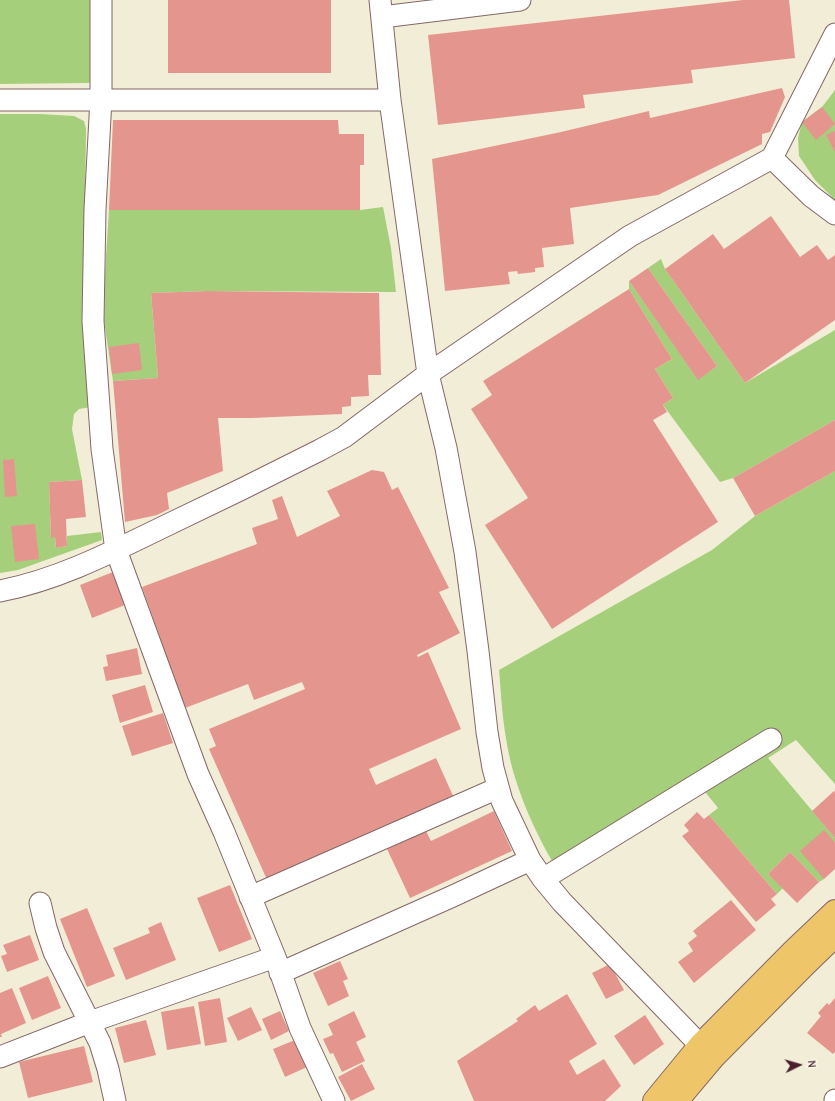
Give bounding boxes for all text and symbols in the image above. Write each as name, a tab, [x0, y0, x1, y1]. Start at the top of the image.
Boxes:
north arrow	[779, 1045, 819, 1085]
text: N	[805, 1060, 818, 1068]

